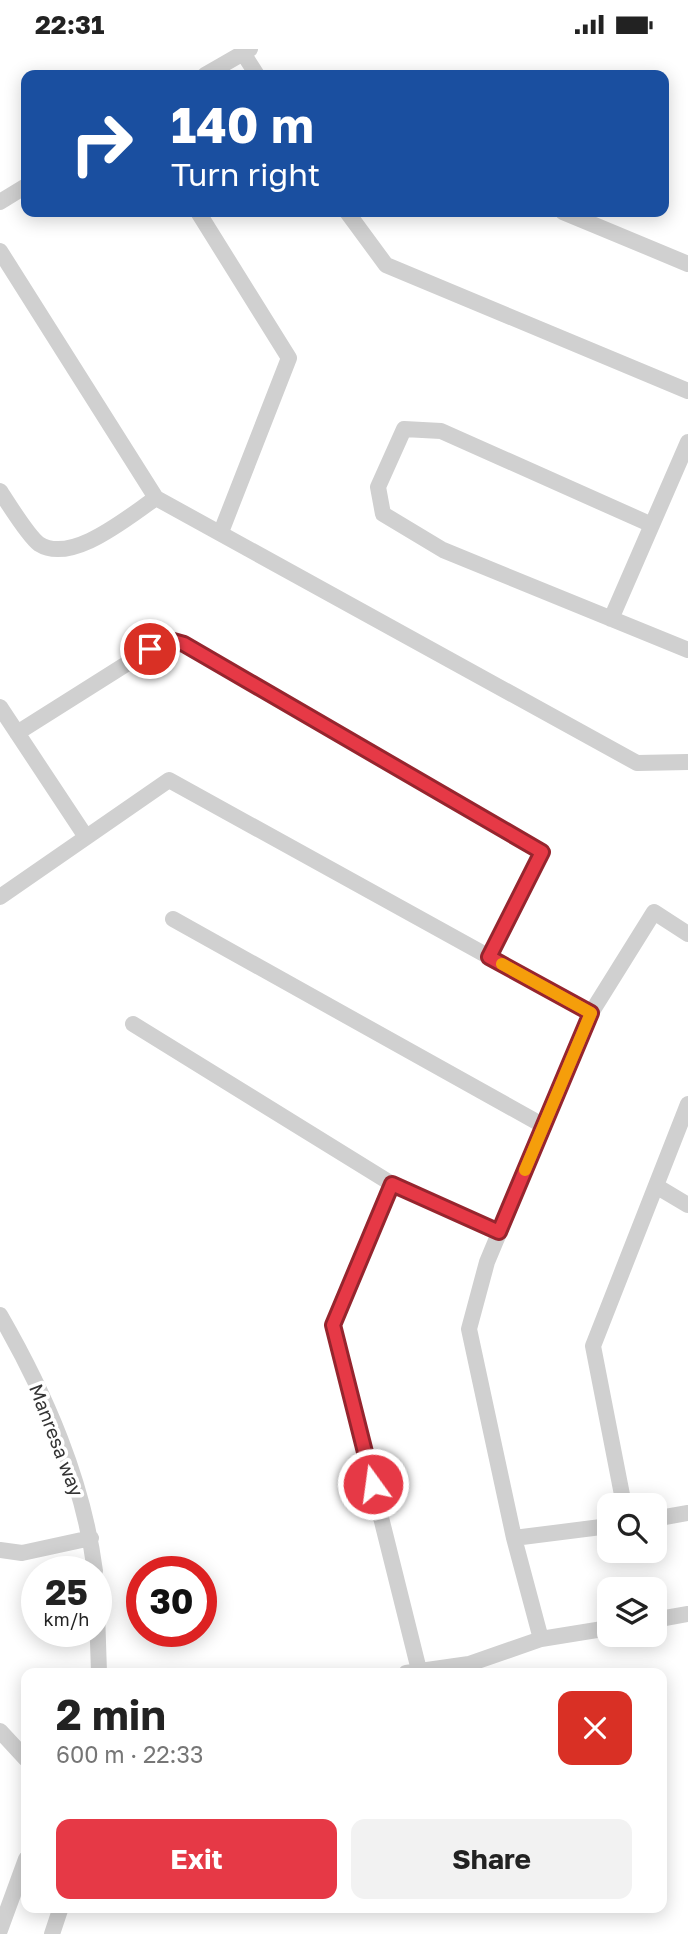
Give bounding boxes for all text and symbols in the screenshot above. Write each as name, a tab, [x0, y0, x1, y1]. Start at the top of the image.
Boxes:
text: 22:31	[35, 9, 104, 40]
text: 140 m	[171, 95, 314, 154]
icon: right	[56, 98, 147, 189]
text: Turn right	[171, 155, 320, 193]
pin	[120, 619, 180, 679]
icon: arrive	[131, 630, 169, 668]
street label: Manresa way	[25, 1381, 89, 1500]
position arrow	[336, 1447, 410, 1521]
map controls	[597, 1493, 667, 1647]
button: search	[597, 1493, 667, 1563]
speed limit sign: 30	[126, 1556, 217, 1647]
text: 25	[45, 1571, 88, 1613]
button: layers	[597, 1577, 667, 1647]
text: km/h	[44, 1608, 89, 1630]
text: 2 min	[56, 1689, 166, 1739]
button: close	[558, 1691, 632, 1765]
text: 600 m · 22:33	[56, 1740, 203, 1768]
button: Exit	[56, 1819, 337, 1899]
button: Share	[351, 1819, 632, 1899]

